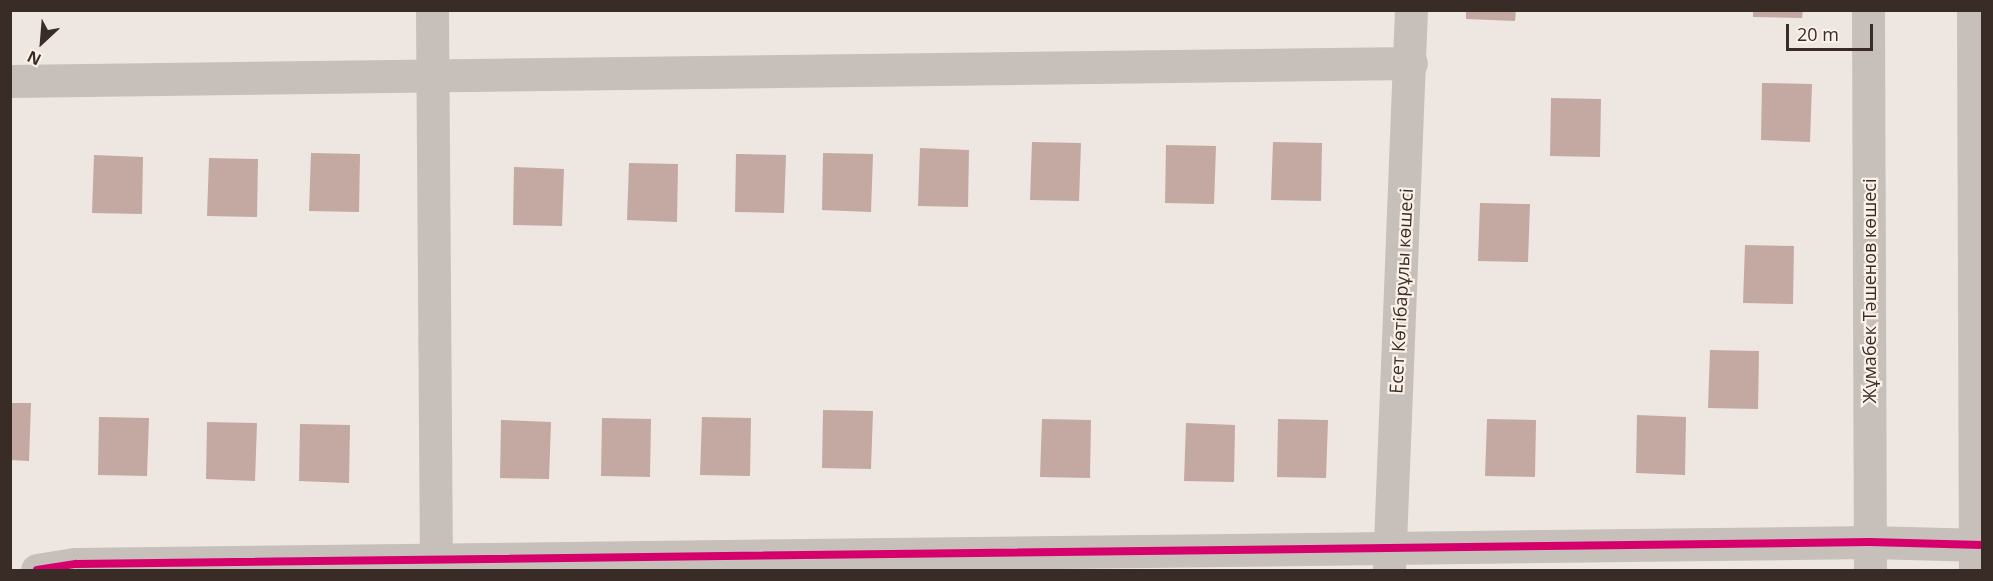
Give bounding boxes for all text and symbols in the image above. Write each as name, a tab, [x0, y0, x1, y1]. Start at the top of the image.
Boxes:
north arrow	[12, 12, 72, 72]
scale bar	[1789, 12, 1876, 50]
text: 20 m	[1797, 22, 1839, 46]
text: N	[23, 45, 45, 71]
street label: Жұмабек Тәшенов көшесі	[1858, 179, 1880, 403]
street label: Есет Көтібарұлы көшесі	[1385, 188, 1417, 394]

